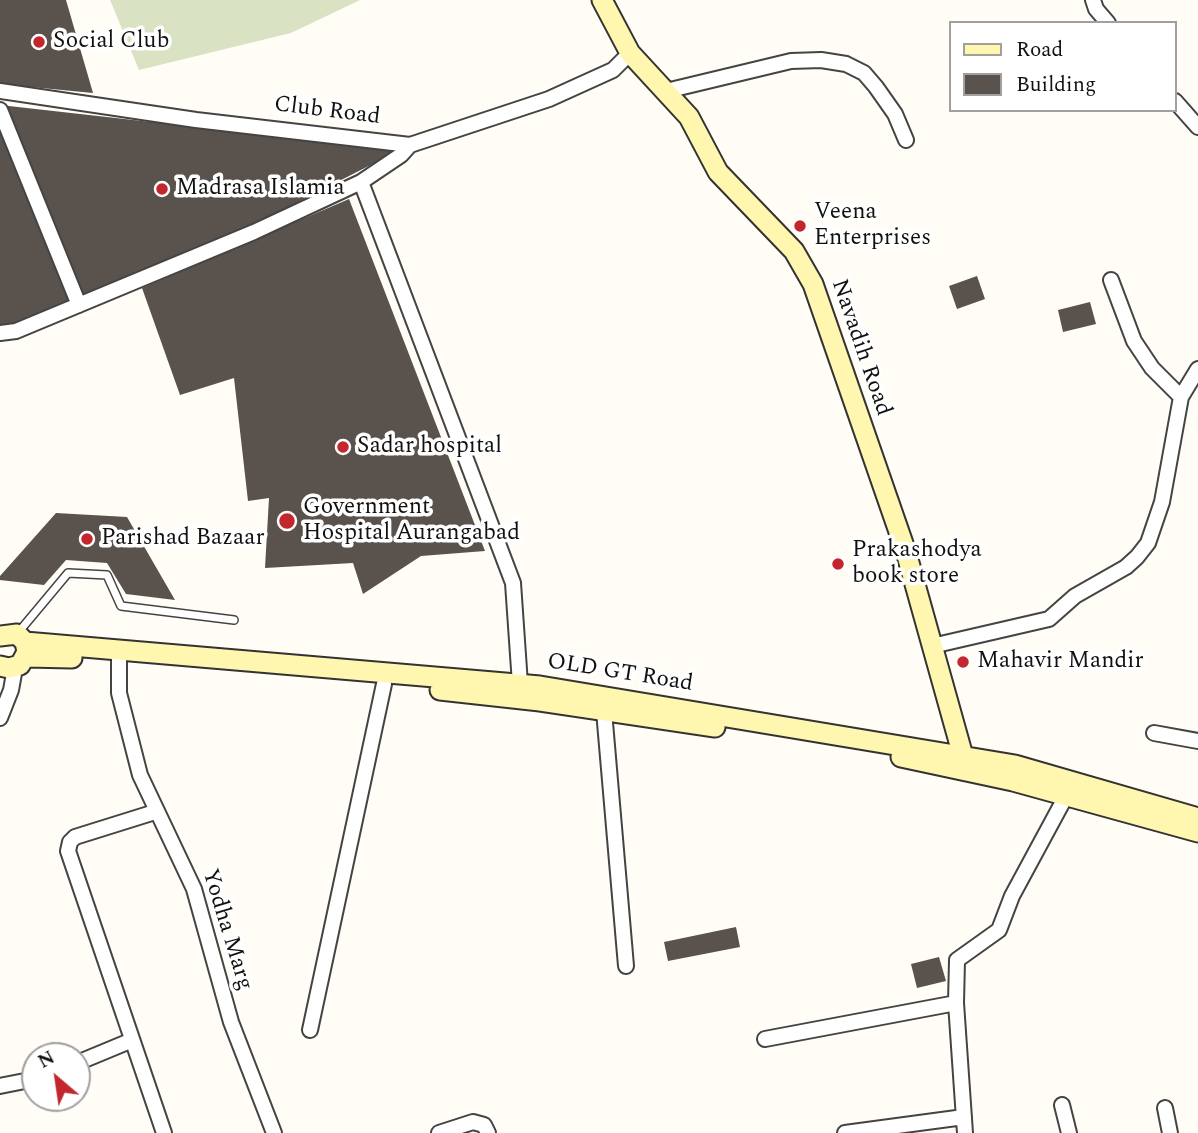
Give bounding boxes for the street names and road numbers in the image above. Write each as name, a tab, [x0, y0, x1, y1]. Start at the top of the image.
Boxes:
street label: Club Road	[272, 92, 382, 132]
street label: Navadih Road	[824, 276, 896, 420]
street label: OLD GT Road	[545, 649, 695, 699]
street label: Yodha Marg	[194, 866, 258, 994]

